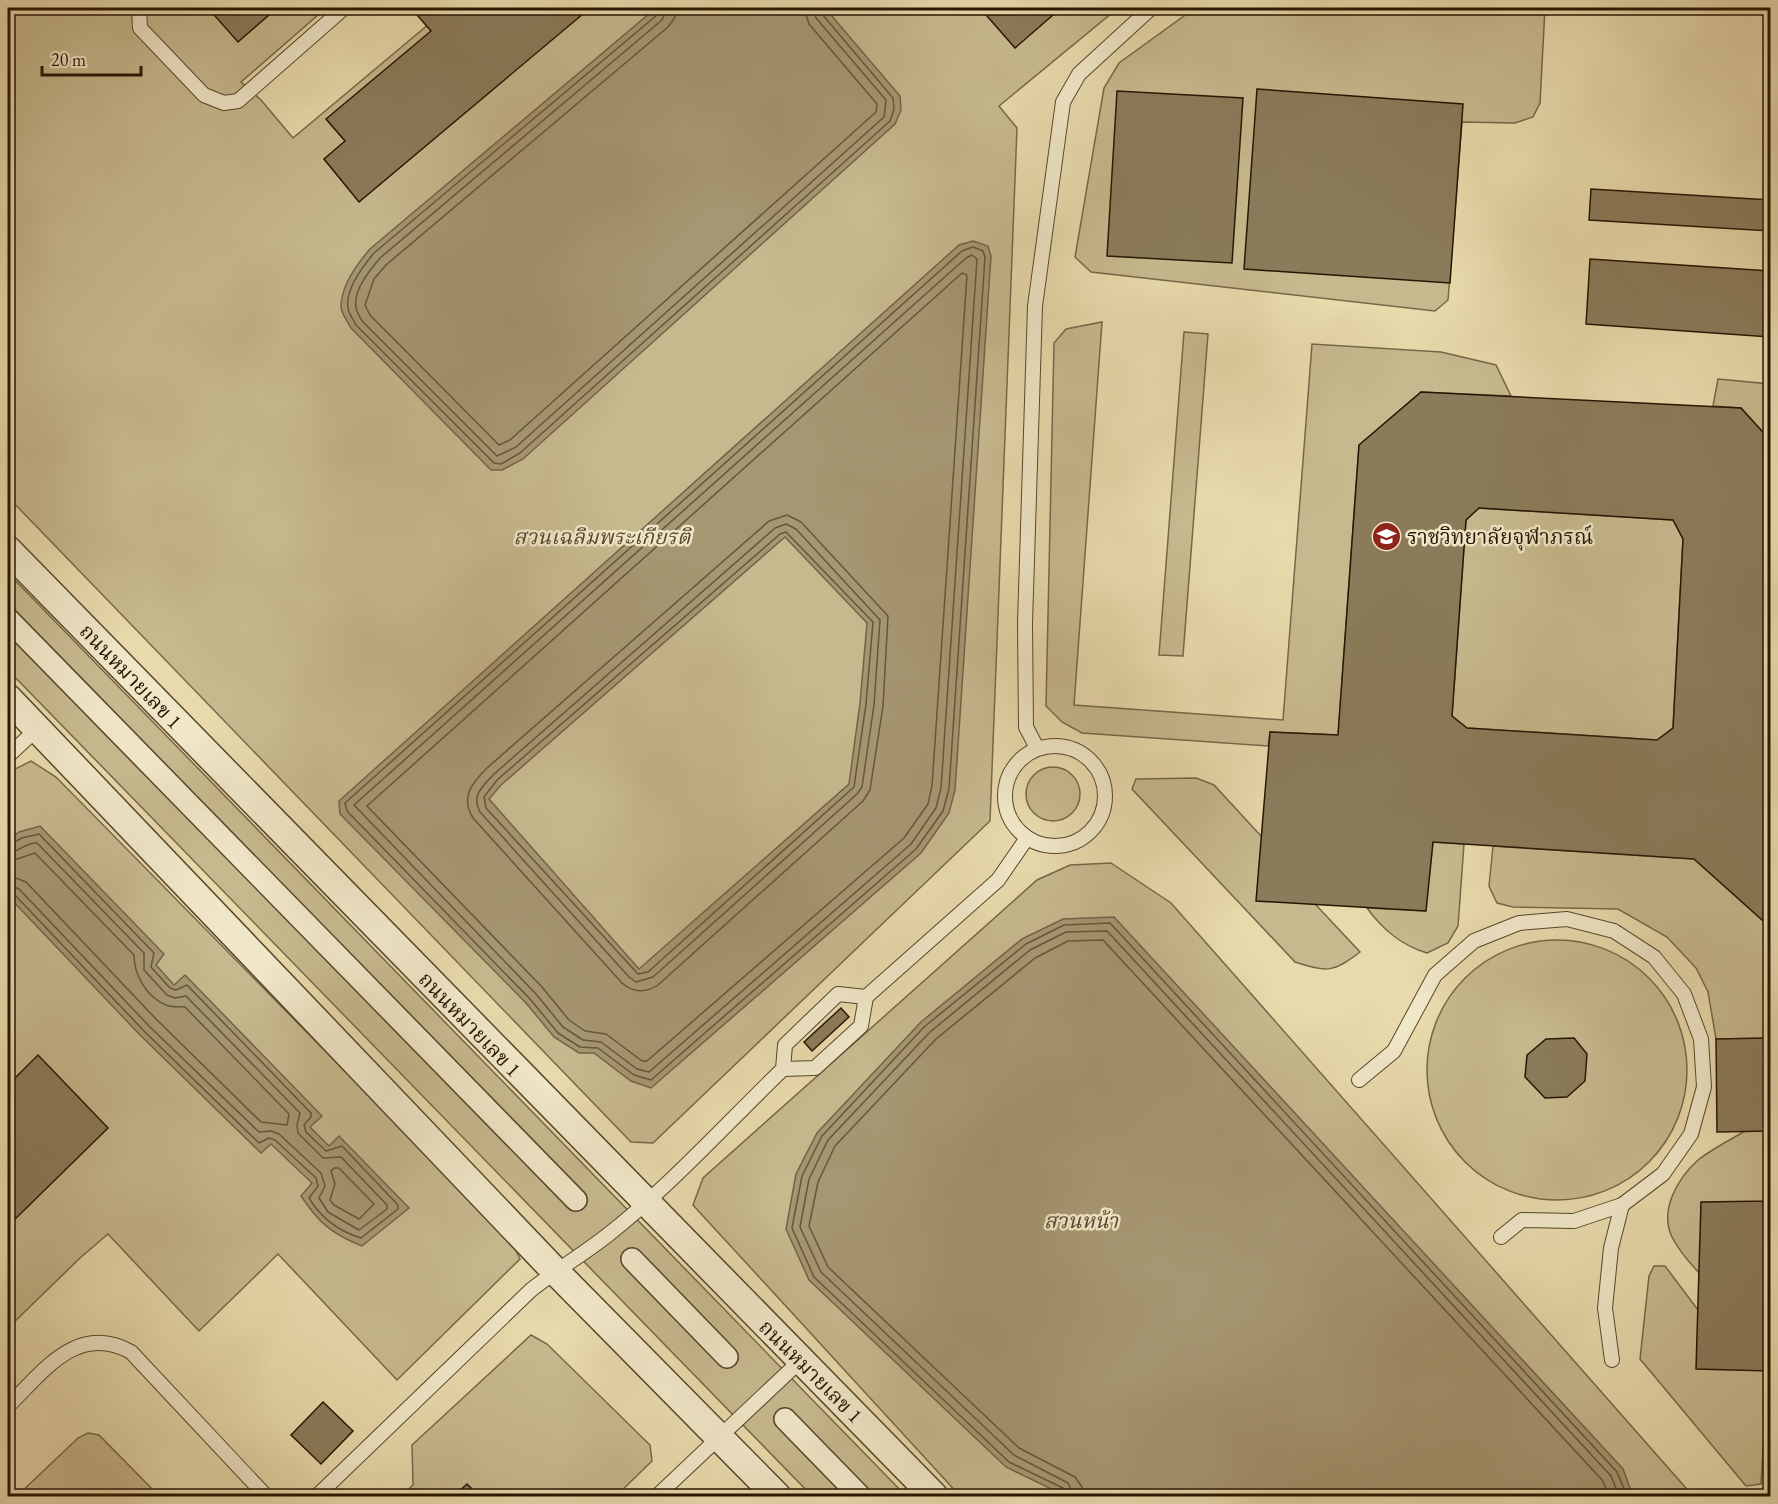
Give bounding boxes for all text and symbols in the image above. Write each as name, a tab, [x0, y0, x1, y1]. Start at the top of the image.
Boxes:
scale bar	[42, 39, 141, 77]
text: 20 m	[51, 48, 86, 71]
school or university icon: ราชวิทยาลัยจุฬาภรณ์	[1370, 520, 1402, 552]
park label: สวนเฉลิมพระเกียรติ	[514, 523, 692, 550]
place label: ราชวิทยาลัยจุฬาภรณ์	[1407, 523, 1593, 551]
street label: ถนนหมายเลข 1	[74, 618, 188, 734]
street label: ถนนหมายเลข 1	[413, 966, 527, 1082]
park label: สวนหน้า	[1044, 1207, 1119, 1234]
street label: ถนนหมายเลข 1	[753, 1313, 869, 1429]

